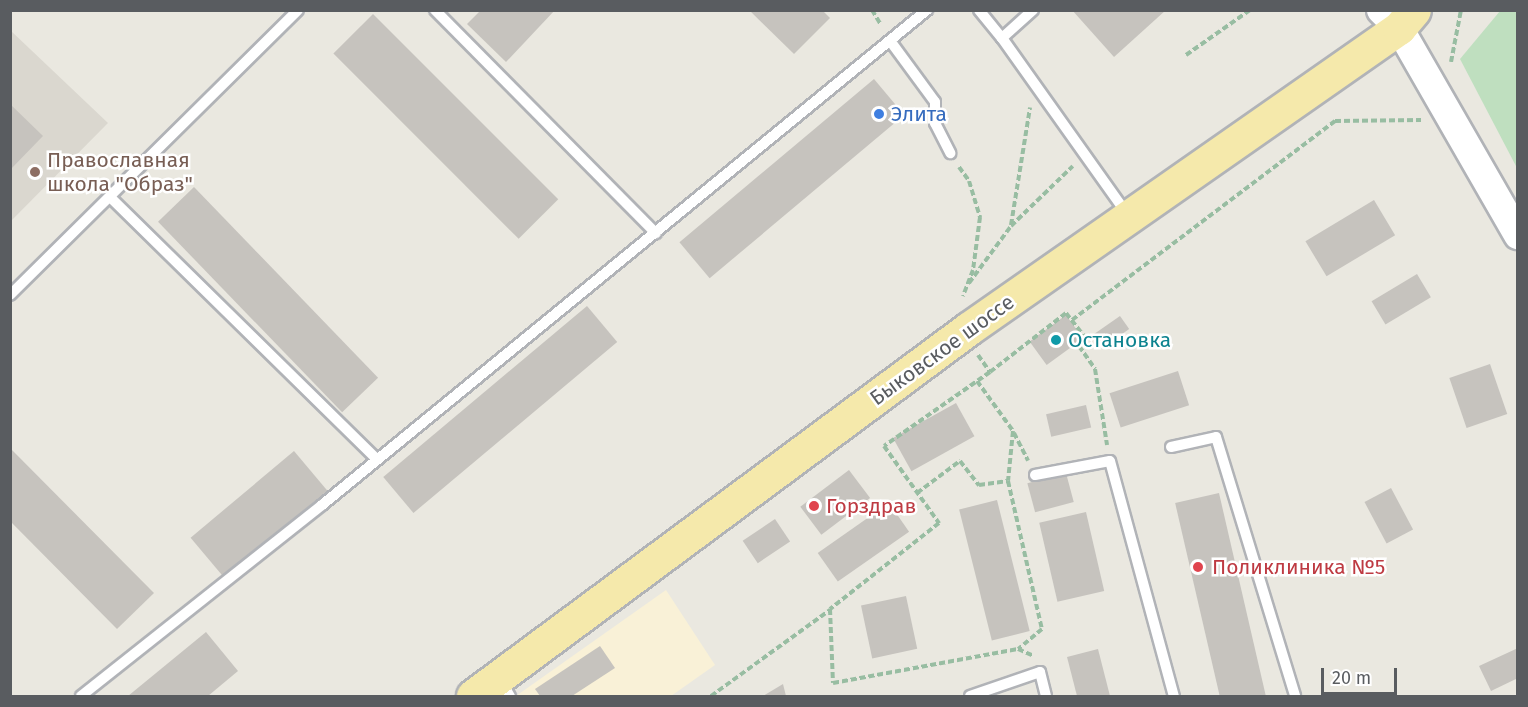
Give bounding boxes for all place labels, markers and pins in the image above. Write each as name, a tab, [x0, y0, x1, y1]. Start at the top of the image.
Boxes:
place label: Элита	[891, 101, 947, 127]
marker: Элита	[872, 107, 886, 121]
place label: Православная школа "Образ"	[47, 147, 193, 197]
marker: Православная школа "Образ"	[28, 165, 42, 179]
place label: Остановка	[1068, 327, 1171, 353]
marker: Остановка	[1049, 333, 1063, 347]
place label: Горздрав	[826, 493, 916, 519]
marker: Горздрав	[807, 499, 821, 513]
place label: Поликлиника №5	[1212, 554, 1385, 580]
marker: Поликлиника №5	[1189, 558, 1207, 576]

